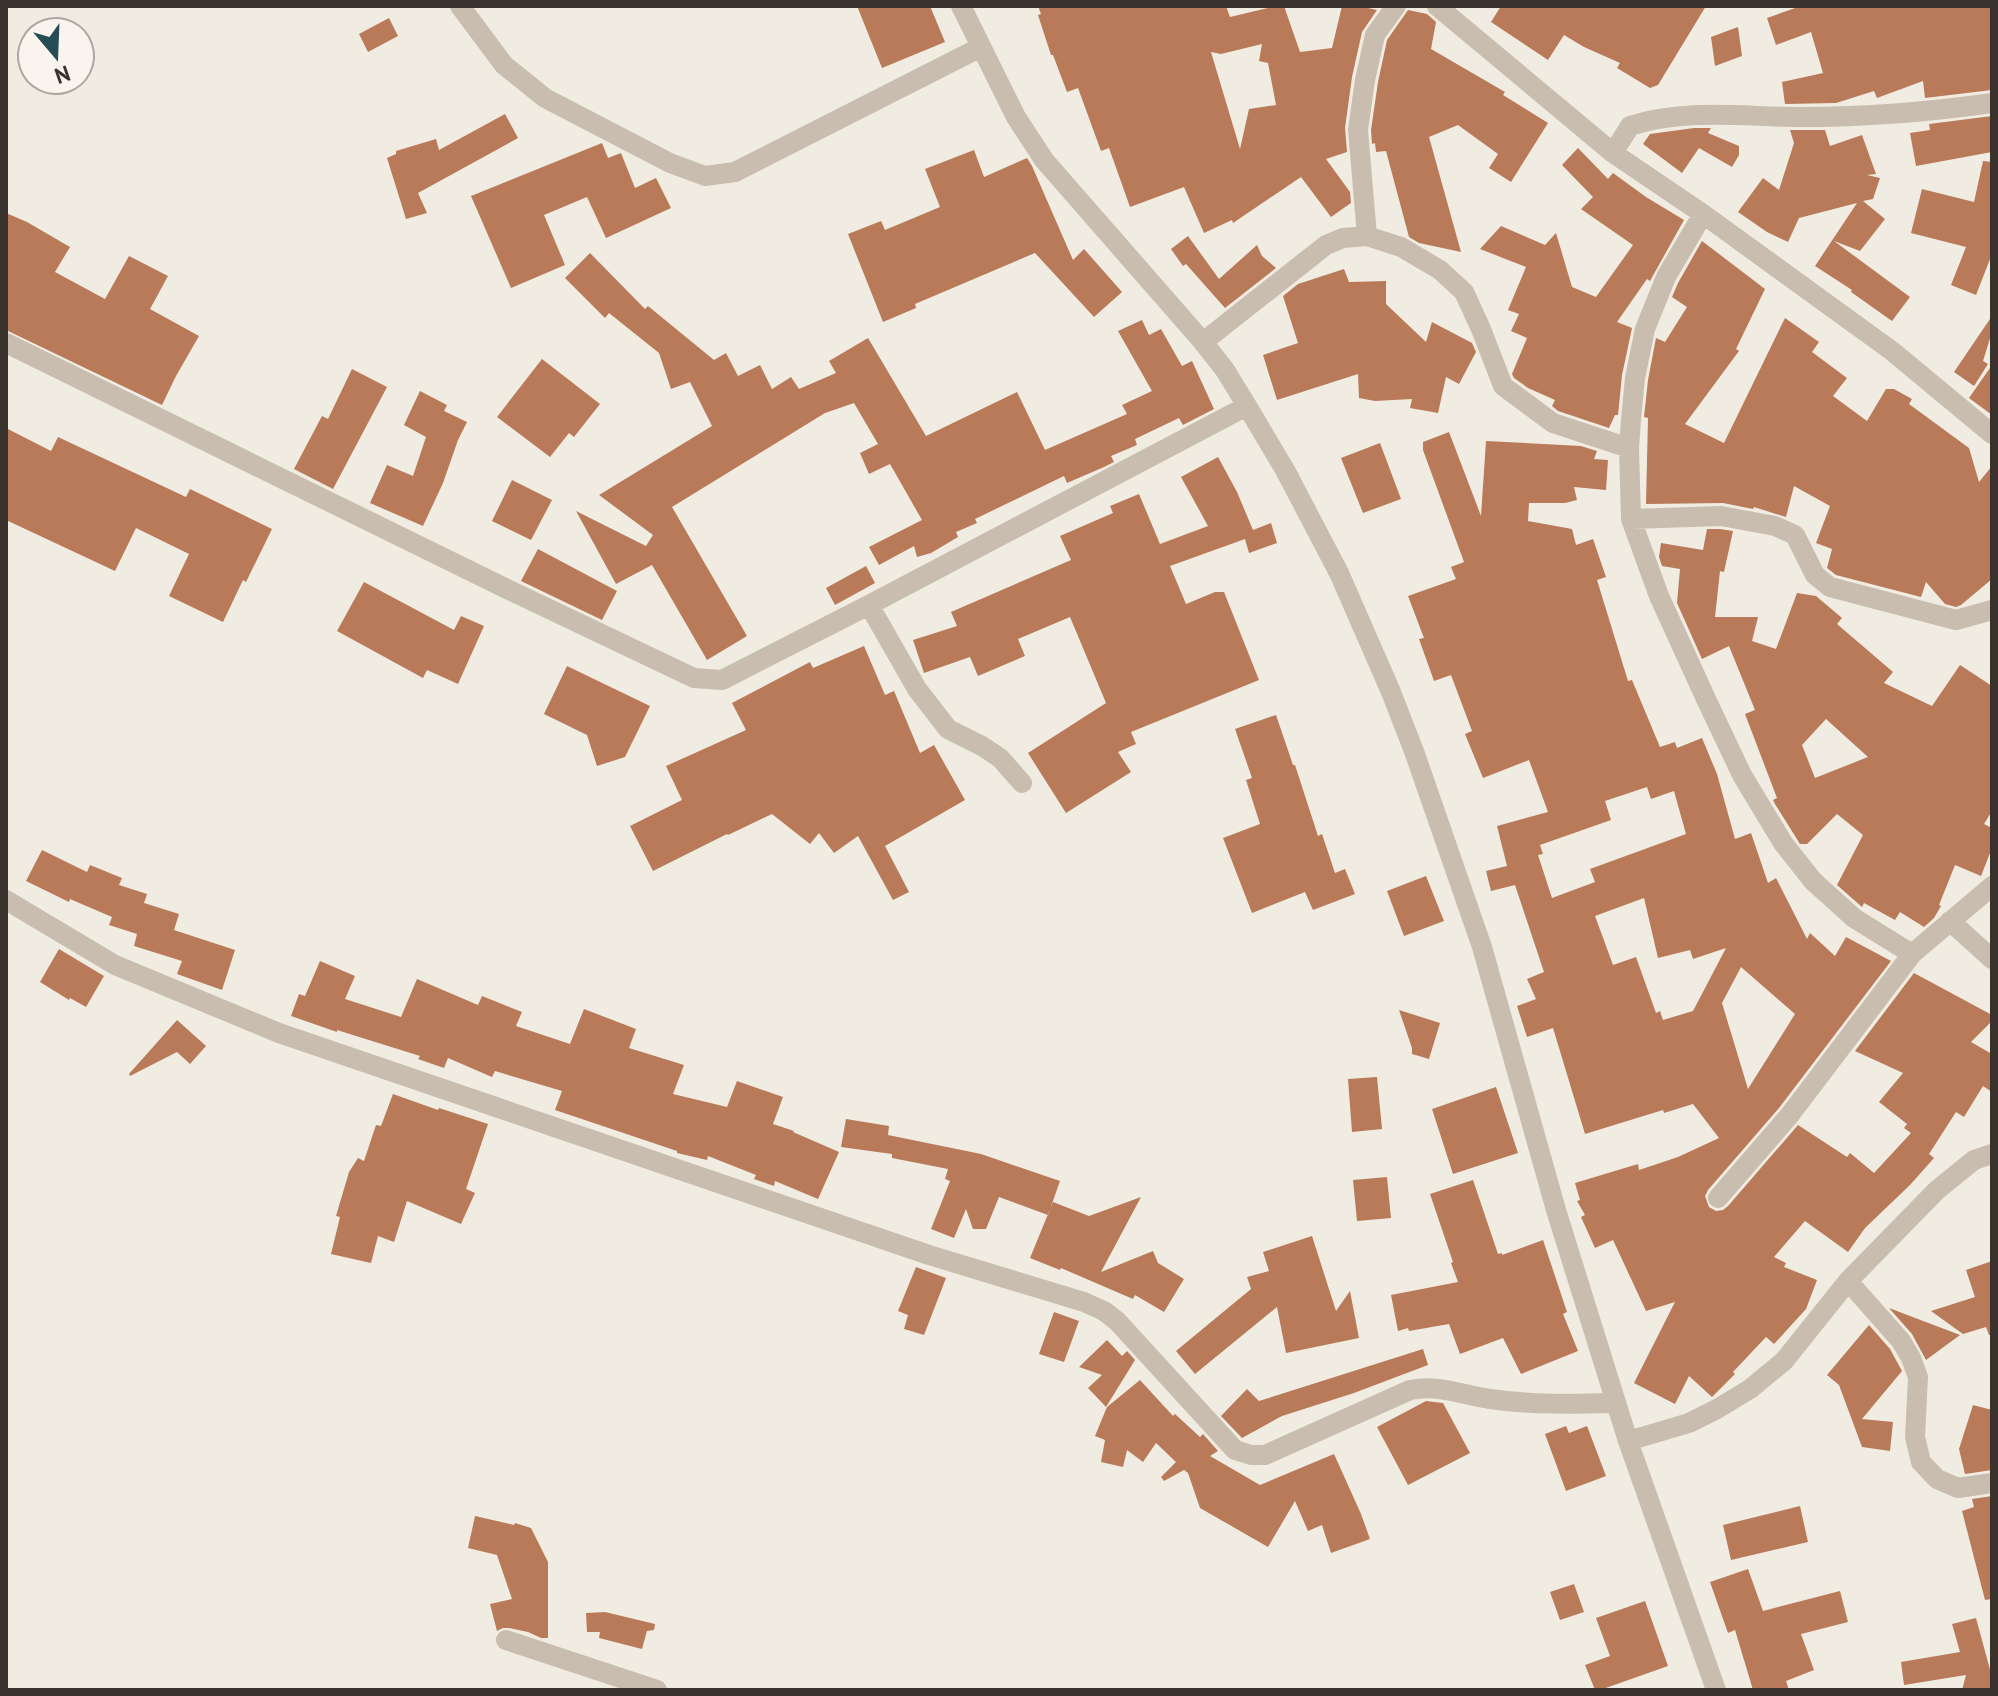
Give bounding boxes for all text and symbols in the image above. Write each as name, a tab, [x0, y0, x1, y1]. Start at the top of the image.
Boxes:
north arrow	[16, 16, 96, 96]
text: N	[51, 59, 74, 91]

